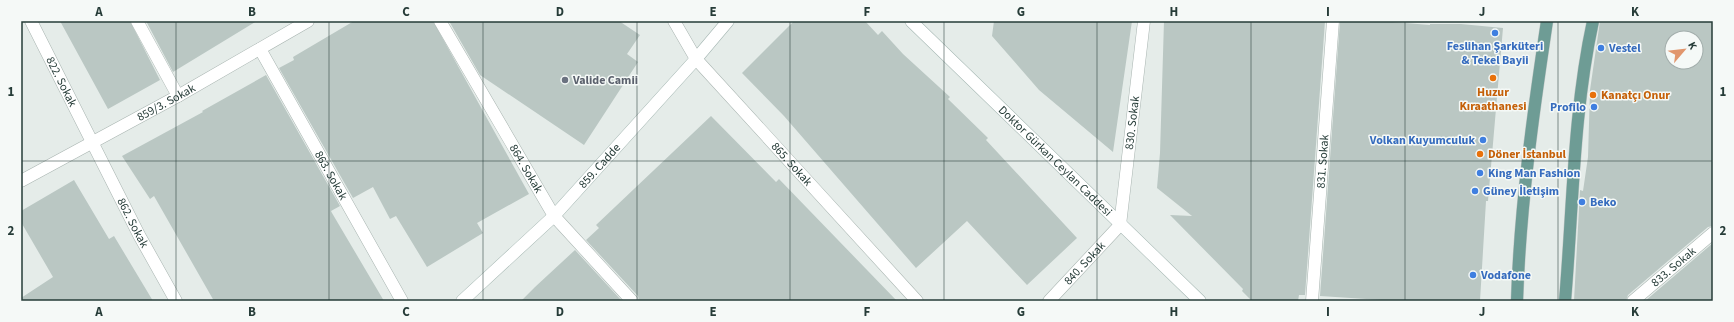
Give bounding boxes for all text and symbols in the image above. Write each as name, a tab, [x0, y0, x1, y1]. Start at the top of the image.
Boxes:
text: A	[94, 3, 103, 21]
text: B	[248, 3, 256, 21]
text: C	[402, 3, 410, 21]
text: D	[556, 3, 564, 21]
text: E	[709, 3, 717, 21]
text: F	[864, 3, 871, 21]
text: G	[1017, 3, 1025, 21]
text: H	[1170, 3, 1178, 21]
text: I	[1326, 3, 1330, 21]
text: J	[1479, 3, 1485, 21]
text: K	[1631, 3, 1640, 21]
marker: Feslihan Şarküteri & Tekel Bayii	[1490, 28, 1500, 38]
north arrow	[1664, 30, 1704, 70]
place label: Feslihan Şarküteri & Tekel Bayii	[1447, 38, 1543, 69]
text: K	[1684, 39, 1701, 52]
place label: Vestel	[1608, 40, 1641, 57]
marker: Vestel	[1596, 43, 1606, 53]
street label: 822. Sokak	[42, 54, 81, 110]
place label: Valide Camii	[572, 72, 638, 89]
marker: Huzur Kıraathanesi	[1488, 73, 1498, 83]
marker: Valide Camii	[560, 75, 570, 85]
street label: 859/3. Sokak	[134, 79, 198, 125]
text: 1	[8, 83, 15, 101]
text: 1	[1720, 83, 1727, 101]
place label: Huzur Kıraathanesi	[1459, 84, 1527, 115]
place label: Kanatçı Onur	[1601, 87, 1670, 104]
marker: Kanatçı Onur	[1588, 90, 1598, 100]
street label: 830. Sokak	[1120, 95, 1144, 151]
place label: Profilo	[1550, 99, 1586, 116]
street label: Doktor Gürkan Ceylan Caddesi	[995, 102, 1116, 220]
marker: Profilo	[1589, 102, 1599, 112]
place label: Volkan Kuyumculuk	[1369, 132, 1475, 149]
street label: 831. Sokak	[1312, 134, 1333, 189]
marker: Volkan Kuyumculuk	[1478, 135, 1488, 145]
street label: 865. Sokak	[767, 138, 816, 190]
street label: 859. Cadde	[575, 139, 624, 192]
street label: 864. Sokak	[505, 141, 547, 196]
place label: Döner İstanbul	[1488, 146, 1566, 163]
street label: 863. Sokak	[311, 148, 352, 203]
marker: Döner İstanbul	[1475, 149, 1485, 159]
place label: King Man Fashion	[1488, 165, 1580, 182]
marker: King Man Fashion	[1475, 168, 1485, 178]
place label: Güney İletişim	[1483, 183, 1559, 200]
marker: Güney İletişim	[1470, 186, 1480, 196]
place label: Beko	[1590, 194, 1617, 211]
street label: 862. Sokak	[113, 195, 153, 251]
marker: Beko	[1577, 197, 1587, 207]
text: 2	[8, 222, 15, 240]
text: 2	[1720, 222, 1727, 240]
street label: 840. Sokak	[1060, 237, 1109, 289]
street label: 833. Sokak	[1647, 243, 1700, 291]
place label: Vodafone	[1480, 267, 1531, 284]
marker: Vodafone	[1468, 270, 1478, 280]
text: A	[94, 303, 103, 321]
text: B	[248, 303, 256, 321]
text: C	[402, 303, 410, 321]
text: D	[556, 303, 564, 321]
text: E	[709, 303, 717, 321]
text: F	[864, 303, 871, 321]
text: G	[1017, 303, 1025, 321]
text: H	[1170, 303, 1178, 321]
text: I	[1326, 303, 1330, 321]
text: J	[1479, 303, 1485, 321]
text: K	[1631, 303, 1640, 321]

